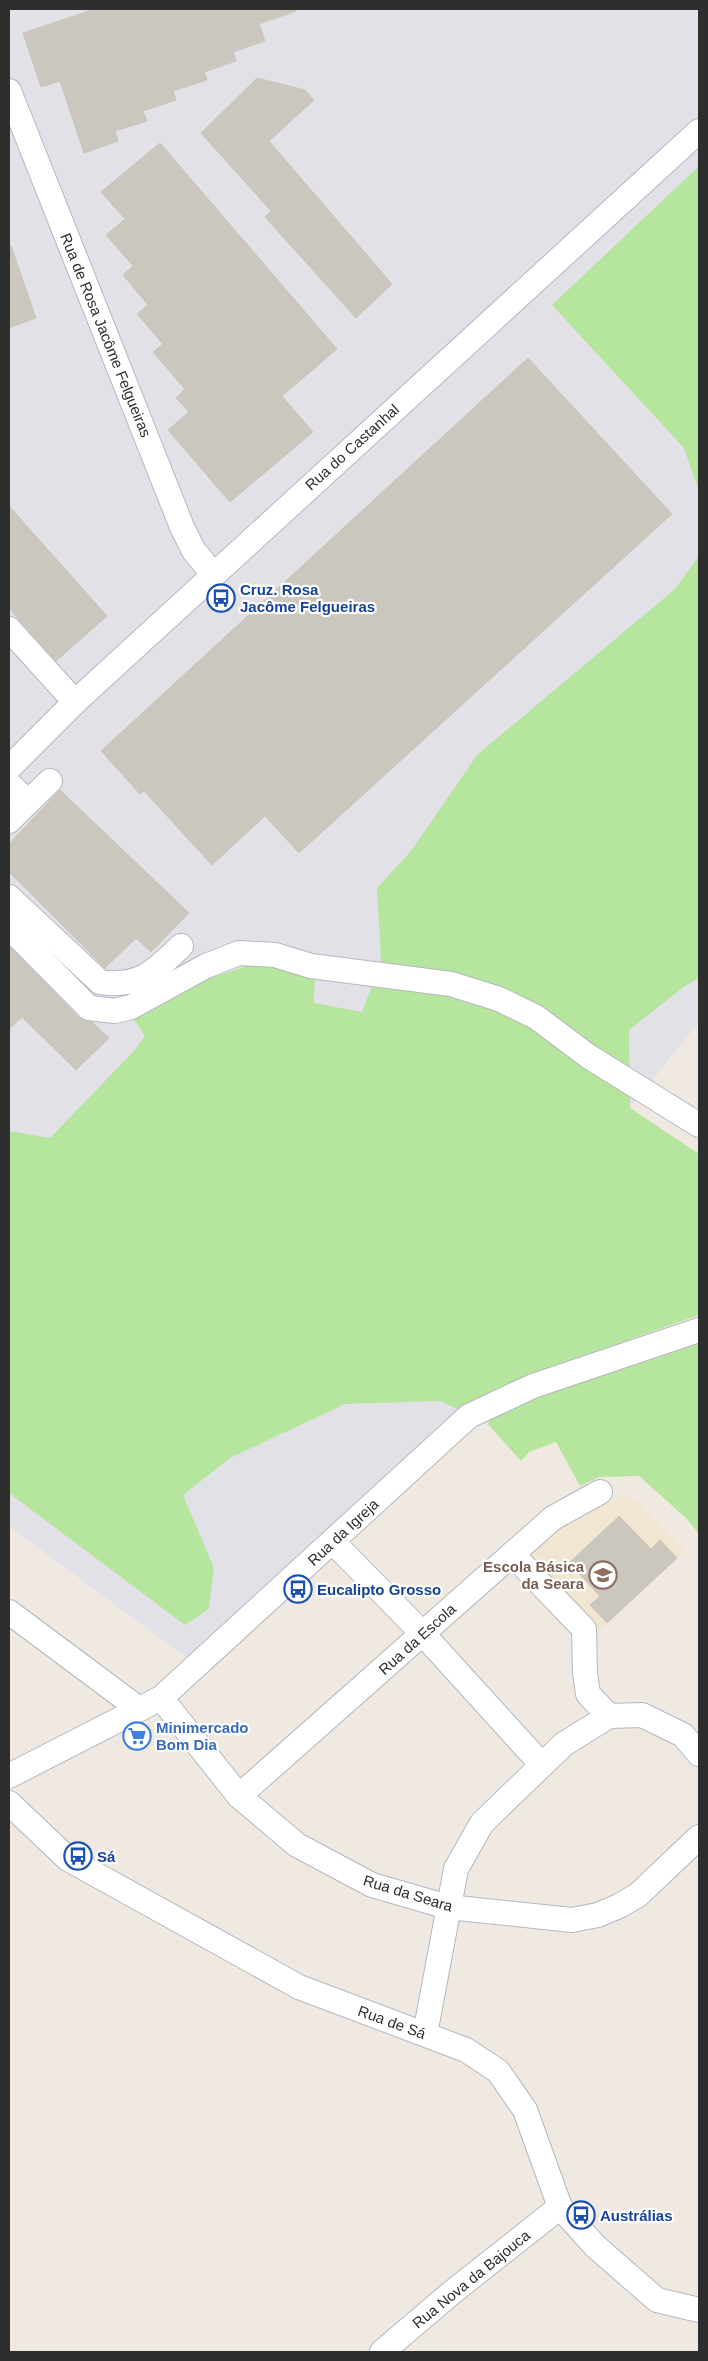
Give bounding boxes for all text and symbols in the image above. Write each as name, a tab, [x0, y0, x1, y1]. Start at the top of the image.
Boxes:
street label: Rua de Rosa Jacôme Felgueiras	[57, 231, 155, 439]
street label: Rua do Castanhal	[302, 401, 402, 493]
place label: Cruz. Rosa Jacôme Felgueiras	[240, 581, 375, 615]
bus stop icon: Cruz. Rosa Jacôme Felgueiras	[206, 583, 236, 613]
street label: Rua da Igreja	[304, 1495, 382, 1569]
place label: Escola Básica da Seara	[483, 1558, 585, 1592]
school or university icon: Escola Básica da Seara	[588, 1560, 618, 1590]
bus stop icon: Eucalipto Grosso	[283, 1574, 313, 1604]
place label: Eucalipto Grosso	[317, 1581, 441, 1598]
street label: Rua da Escola	[375, 1600, 459, 1678]
place label: Minimercado Bom Dia	[156, 1719, 249, 1753]
supermarket icon: Minimercado Bom Dia	[122, 1721, 152, 1751]
bus stop icon: Sá	[63, 1841, 93, 1871]
place label: Sá	[97, 1848, 116, 1865]
street label: Rua da Seara	[361, 1871, 455, 1915]
street label: Rua de Sá	[356, 2002, 429, 2042]
bus stop icon: Austrálias	[566, 2200, 596, 2230]
place label: Austrálias	[600, 2207, 673, 2224]
street label: Rua Nova da Bajouca	[409, 2226, 534, 2332]

